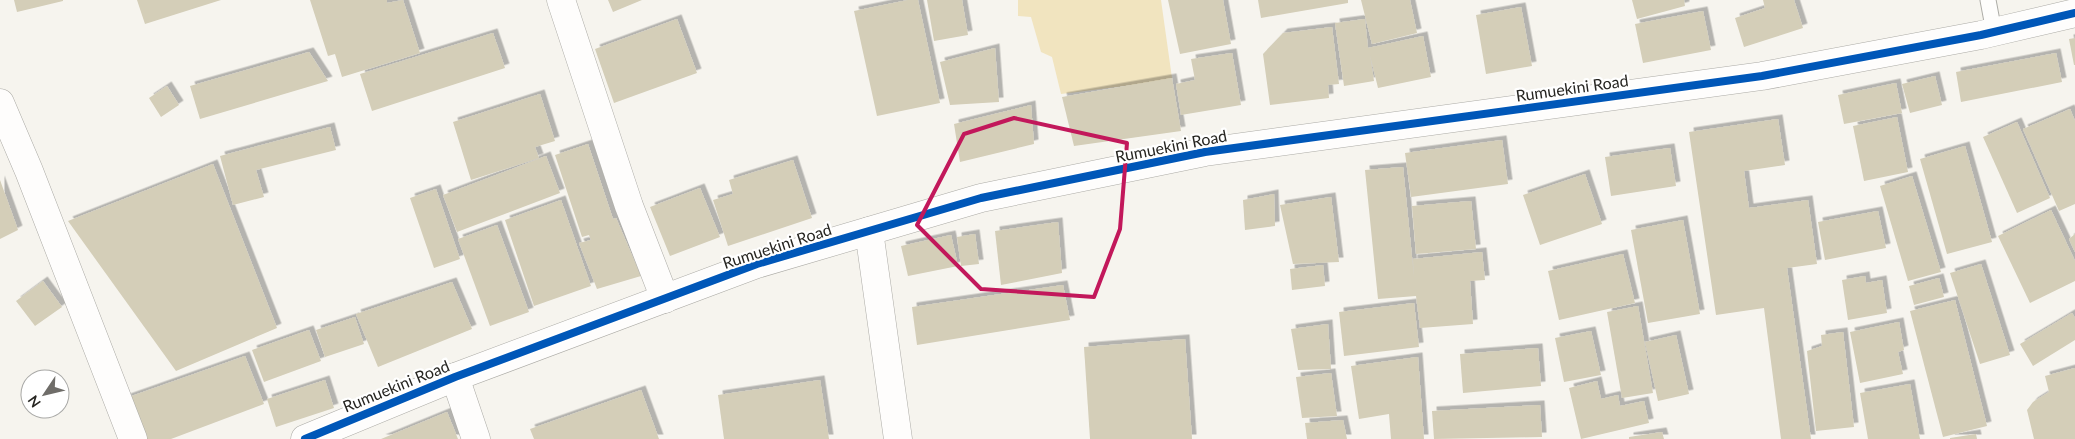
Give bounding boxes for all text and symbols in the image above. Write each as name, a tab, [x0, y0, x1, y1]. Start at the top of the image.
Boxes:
street label: Rumuekini Road	[1514, 70, 1629, 105]
street label: Rumuekini Road	[1113, 125, 1228, 166]
street label: Rumuekini Road	[720, 219, 834, 272]
street label: Rumuekini Road	[340, 355, 452, 416]
north arrow	[20, 369, 70, 419]
text: N	[24, 392, 44, 411]

